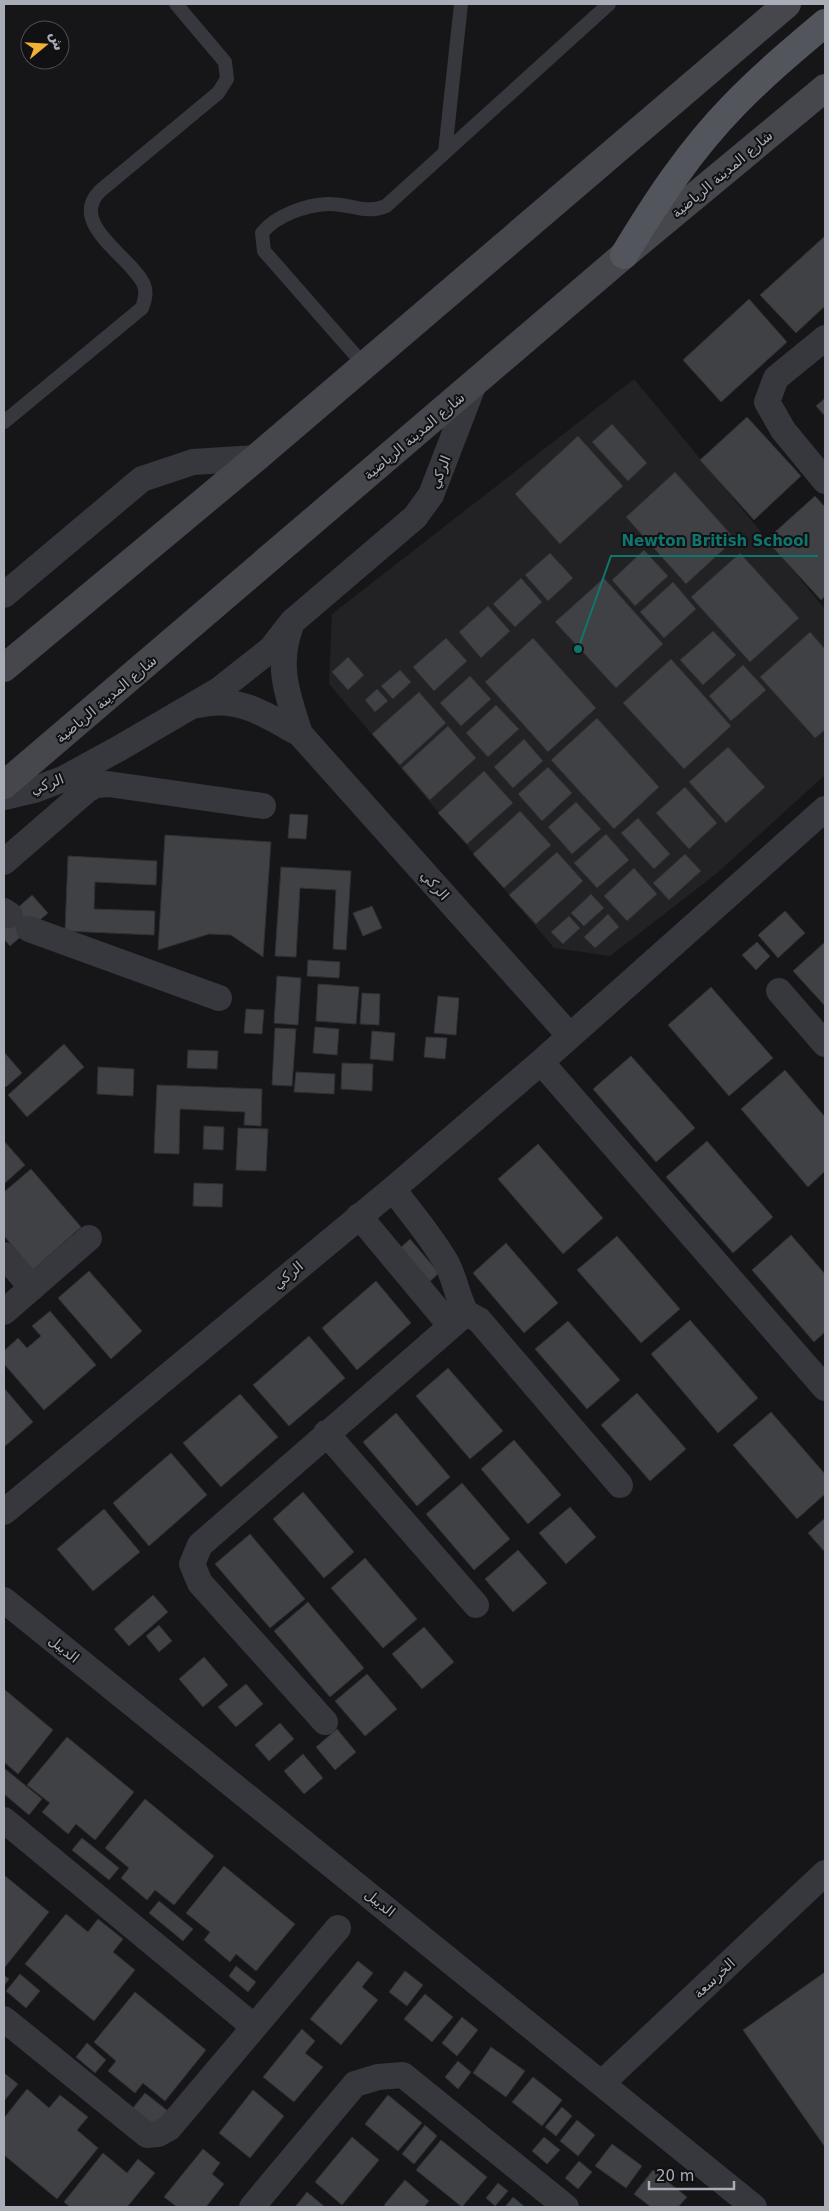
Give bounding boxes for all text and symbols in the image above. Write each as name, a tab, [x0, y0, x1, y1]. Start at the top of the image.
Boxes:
north arrow	[20, 20, 70, 70]
text: ش	[47, 29, 68, 53]
street label: شارع المدينة الرياضية	[668, 127, 776, 222]
street label: شارع المدينة الرياضية	[360, 389, 468, 484]
street label: الركي	[426, 453, 455, 491]
callout: Newton British School	[611, 526, 818, 556]
text: Newton British School	[621, 532, 809, 550]
street label: شارع المدينة الرياضية	[52, 652, 160, 747]
street label: الركي	[28, 770, 66, 799]
street label: الركي	[417, 867, 452, 904]
street label: الركي	[270, 1258, 307, 1293]
street label: الديبل	[46, 1632, 82, 1666]
street label: الديبل	[362, 1886, 398, 1920]
street label: الخرسعة	[690, 1955, 739, 2002]
scale bar	[649, 2158, 734, 2190]
text: 20 m	[656, 2167, 694, 2185]

